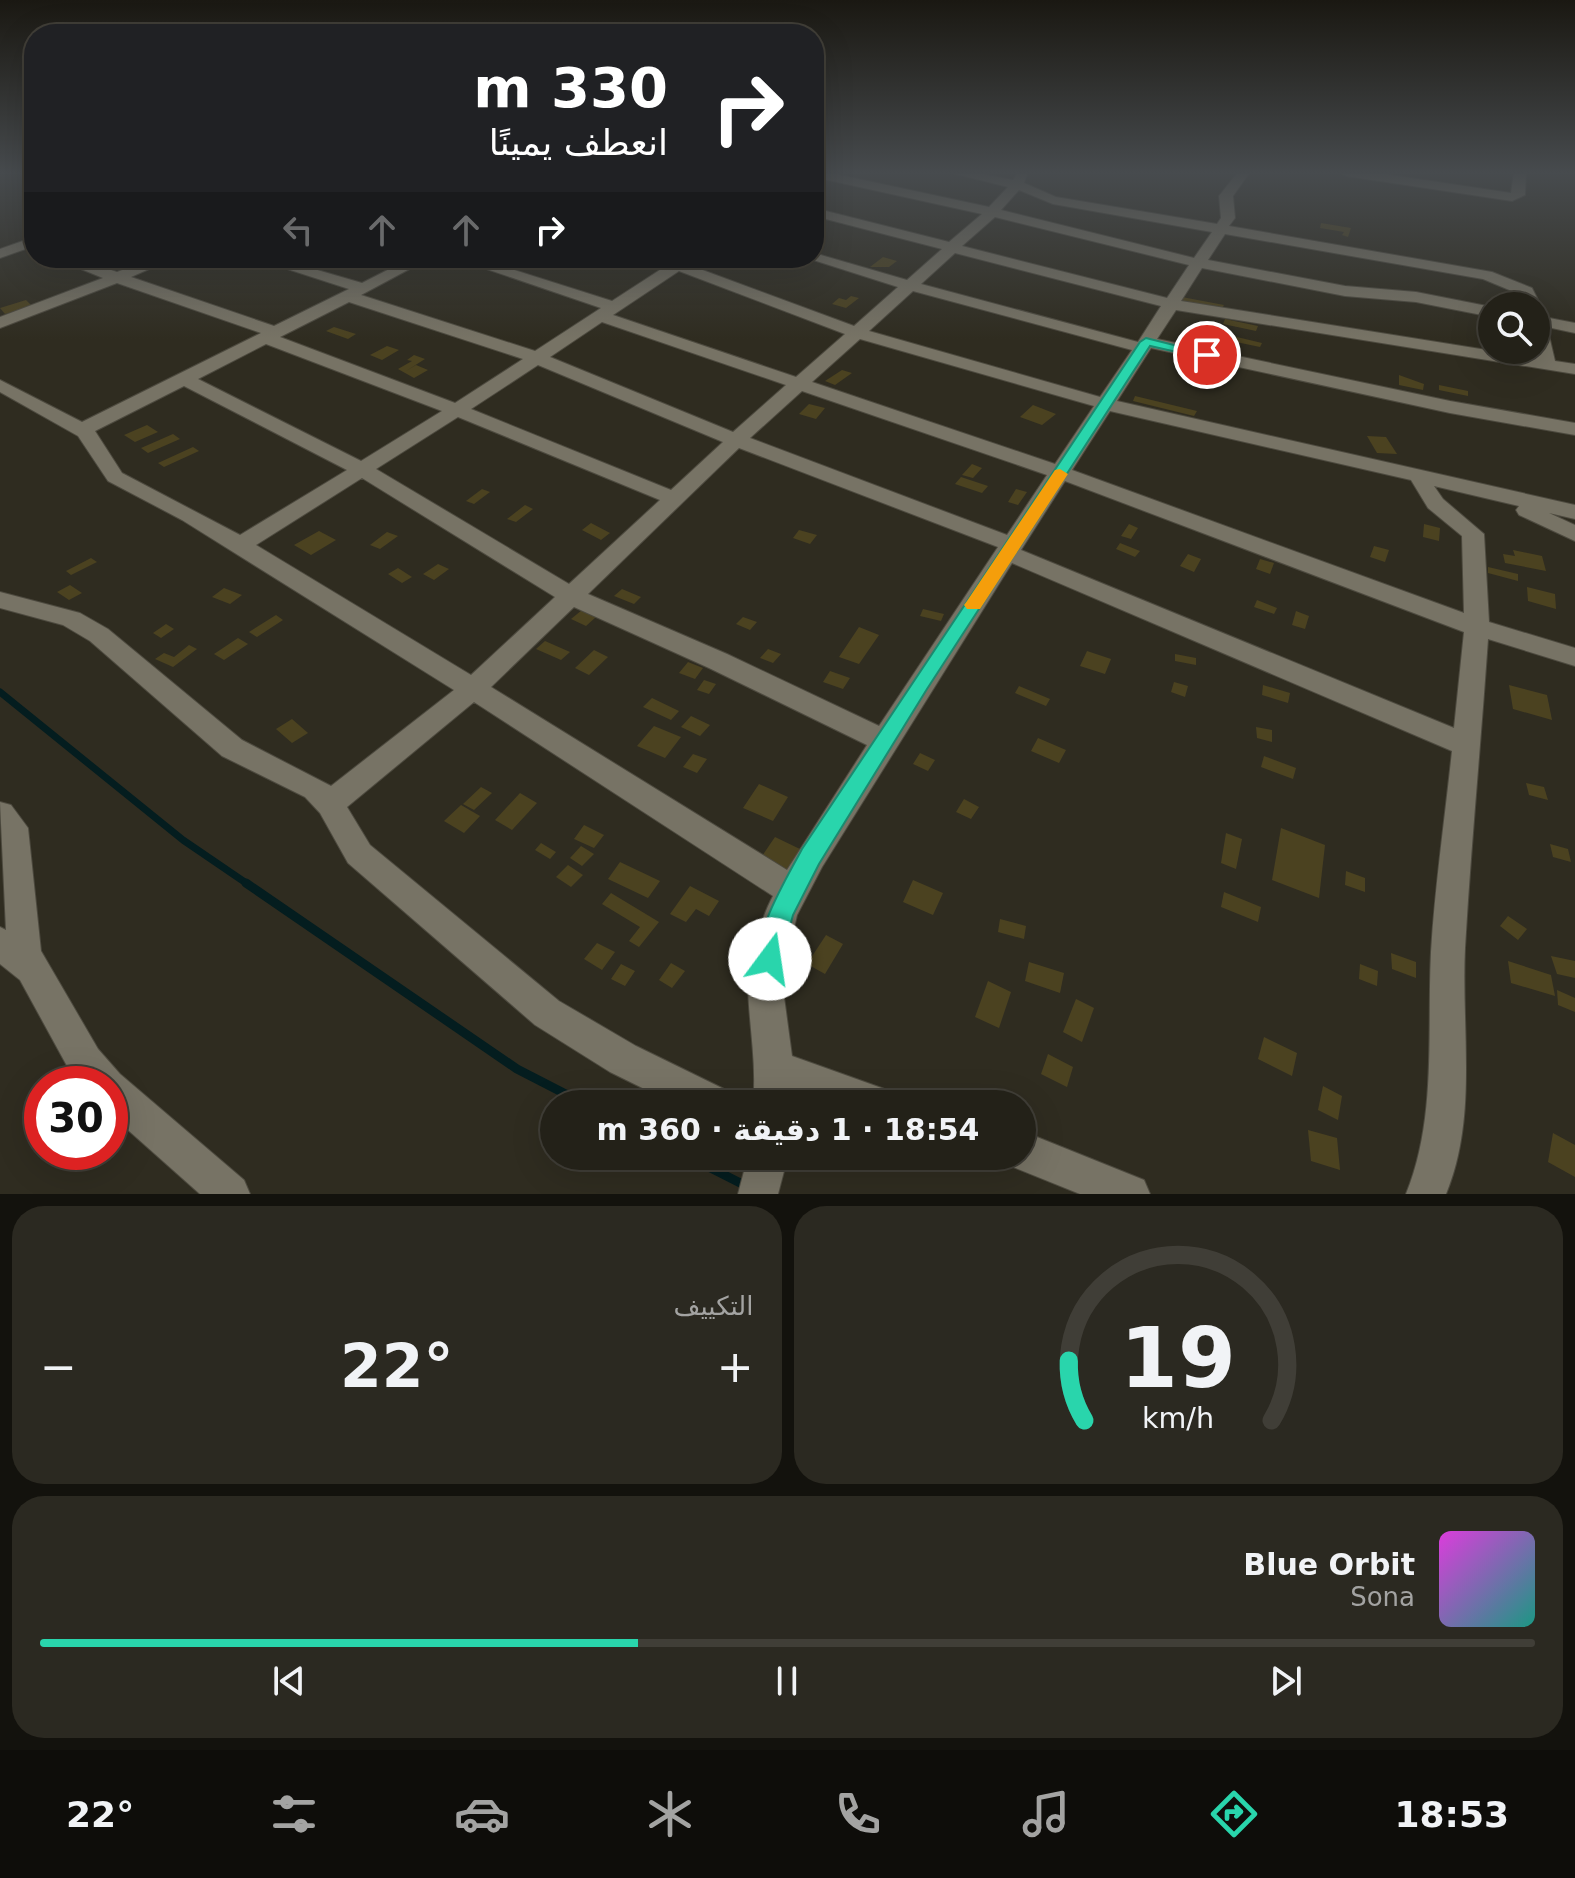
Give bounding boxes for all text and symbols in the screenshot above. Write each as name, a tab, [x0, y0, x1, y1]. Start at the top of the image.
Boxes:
text: 330 m	[473, 55, 668, 120]
icon: right	[696, 56, 800, 160]
text: انعطف يمينًا	[489, 122, 668, 163]
icon: left	[276, 208, 320, 252]
icon: ahead	[360, 208, 404, 252]
icon: ahead	[444, 208, 488, 252]
icon: right	[528, 208, 572, 252]
map controls	[1478, 292, 1550, 364]
button: search	[1478, 292, 1550, 364]
pin	[1173, 321, 1241, 389]
icon: arrive	[1185, 333, 1229, 377]
position arrow	[728, 917, 812, 1001]
speed limit sign: 30	[24, 1066, 128, 1170]
text: 18:54 · 1 دقيقة · 360 m	[597, 1112, 979, 1147]
text: التكييف	[674, 1291, 754, 1321]
text: 19	[1120, 1310, 1236, 1407]
text: 22°	[340, 1331, 454, 1401]
text: −	[40, 1341, 77, 1392]
text: +	[717, 1341, 754, 1392]
text: km/h	[1142, 1401, 1214, 1435]
text: Blue Orbit	[1243, 1547, 1415, 1582]
text: Sona	[1350, 1582, 1415, 1612]
icon: previous	[267, 1659, 311, 1703]
icon: pause	[765, 1659, 809, 1703]
icon: next	[1264, 1659, 1308, 1703]
icon: filters	[266, 1786, 322, 1842]
icon: car	[454, 1786, 510, 1842]
icon: climate	[642, 1786, 698, 1842]
icon: phone	[830, 1786, 886, 1842]
icon: music	[1018, 1786, 1074, 1842]
icon: directions	[1206, 1786, 1262, 1842]
text: 22°	[66, 1794, 134, 1835]
text: 18:53	[1394, 1794, 1509, 1835]

